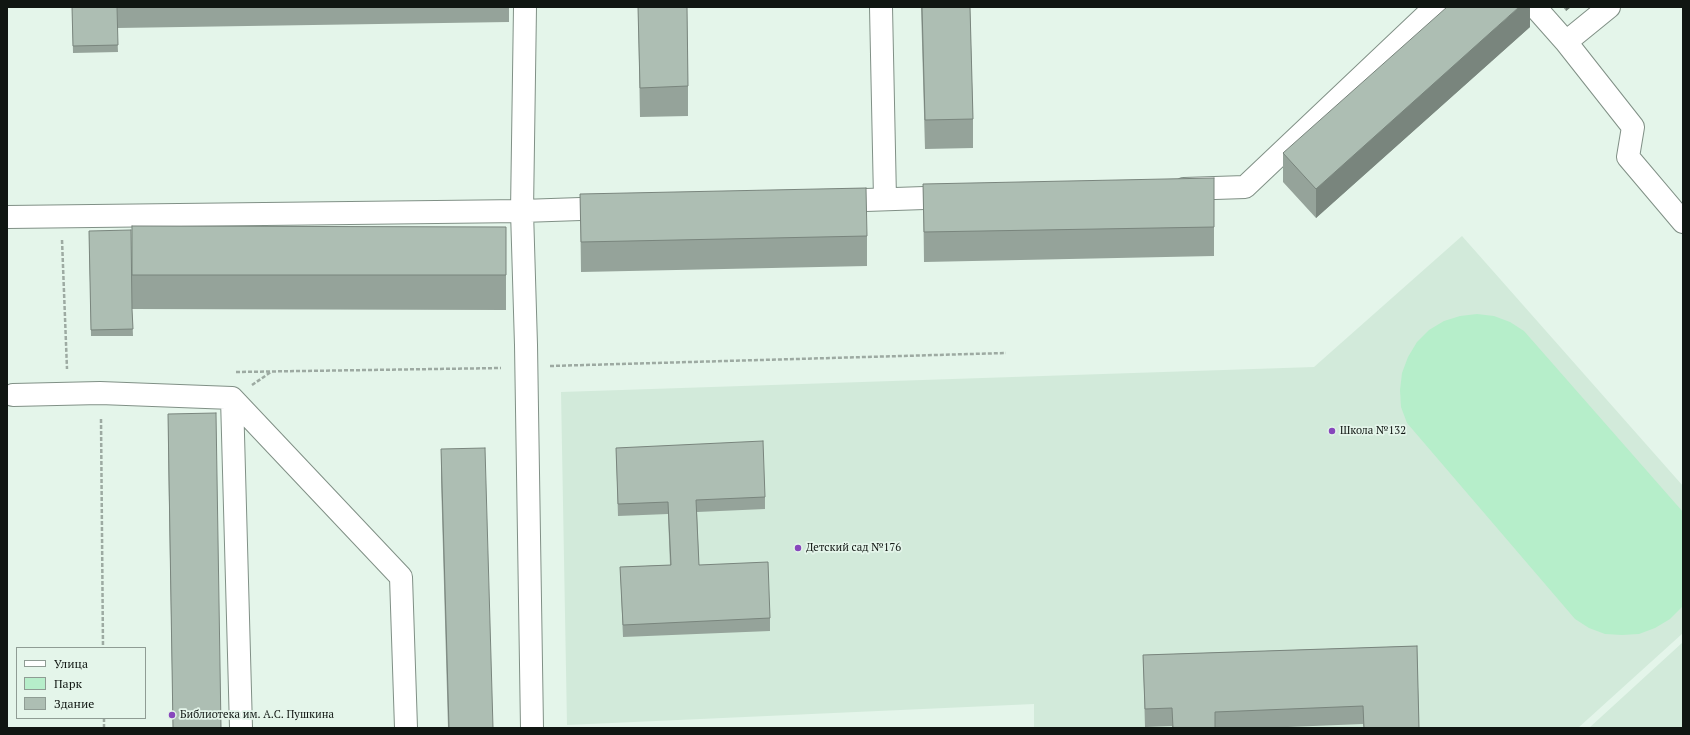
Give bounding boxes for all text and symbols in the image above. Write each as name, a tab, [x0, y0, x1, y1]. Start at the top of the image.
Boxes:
place label: Школа №132	[1340, 424, 1406, 438]
marker: Школа №132	[1327, 426, 1337, 436]
place label: Детский сад №176	[806, 541, 901, 555]
marker: Детский сад №176	[793, 543, 803, 553]
legend	[16, 647, 146, 719]
text: Улица	[54, 656, 88, 671]
text: Парк	[54, 676, 82, 691]
text: Здание	[54, 696, 94, 711]
place label: Библиотека им. А.С. Пушкина	[180, 708, 334, 722]
marker: Библиотека им. А.С. Пушкина	[167, 710, 177, 720]

